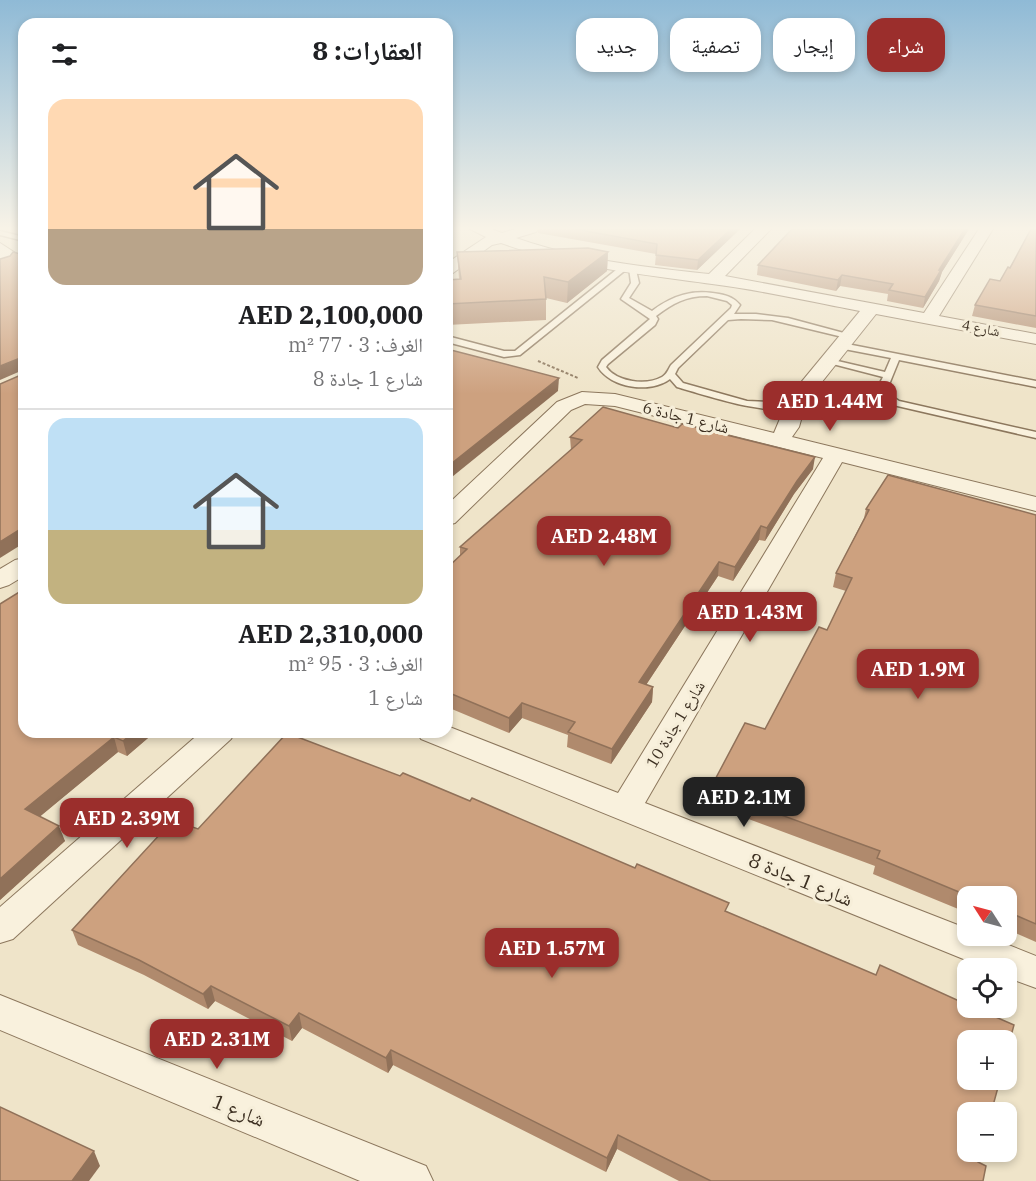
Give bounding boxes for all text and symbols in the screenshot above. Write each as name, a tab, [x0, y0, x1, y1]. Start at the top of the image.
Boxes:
chip: جديد	[576, 18, 658, 72]
chip: تصفية	[670, 18, 761, 72]
chip: إيجار	[773, 18, 855, 72]
chip: شراء	[867, 18, 945, 72]
text: العقارات: 8	[312, 33, 423, 67]
icon: filters	[48, 38, 81, 71]
icon: home	[182, 138, 290, 246]
text: AED 2,100,000	[238, 297, 423, 331]
street label: شارع 4	[960, 316, 1002, 341]
text: الغرف: 3 · 77 m²	[288, 331, 423, 358]
text: شارع 1 جادة 8	[313, 365, 423, 392]
pin: AED 1.44M	[761, 381, 899, 432]
text: AED 1.44M	[777, 387, 883, 414]
street label: شارع 1 جادة 6	[641, 397, 731, 438]
icon: home	[182, 457, 290, 565]
pin: AED 2.48M	[535, 516, 673, 567]
text: AED 2.48M	[551, 522, 657, 549]
pin: AED 1.43M	[681, 592, 819, 643]
text: AED 1.43M	[697, 598, 803, 625]
text: AED 2,310,000	[238, 616, 423, 650]
pin: AED 1.9M	[856, 649, 980, 700]
text: الغرف: 3 · 95 m²	[288, 650, 423, 677]
text: AED 1.9M	[871, 655, 965, 682]
street label: شارع 1 جادة 10	[641, 677, 710, 772]
text: شارع 1	[368, 684, 423, 711]
pin: AED 2.1M	[682, 777, 806, 828]
text: AED 2.1M	[697, 783, 791, 810]
pin: AED 2.39M	[58, 798, 196, 849]
text: AED 2.39M	[74, 804, 180, 831]
street label: شارع 1 جادة 8	[745, 846, 857, 912]
north arrow	[957, 886, 1017, 946]
map controls	[957, 886, 1017, 1162]
pin: AED 1.57M	[483, 928, 621, 979]
text: AED 1.57M	[499, 934, 605, 961]
button: locate	[957, 958, 1017, 1018]
pin: AED 2.31M	[148, 1019, 286, 1070]
text: AED 2.31M	[164, 1025, 270, 1052]
button: +	[957, 1030, 1017, 1090]
street label: شارع 1	[209, 1087, 269, 1133]
button: −	[957, 1102, 1017, 1162]

